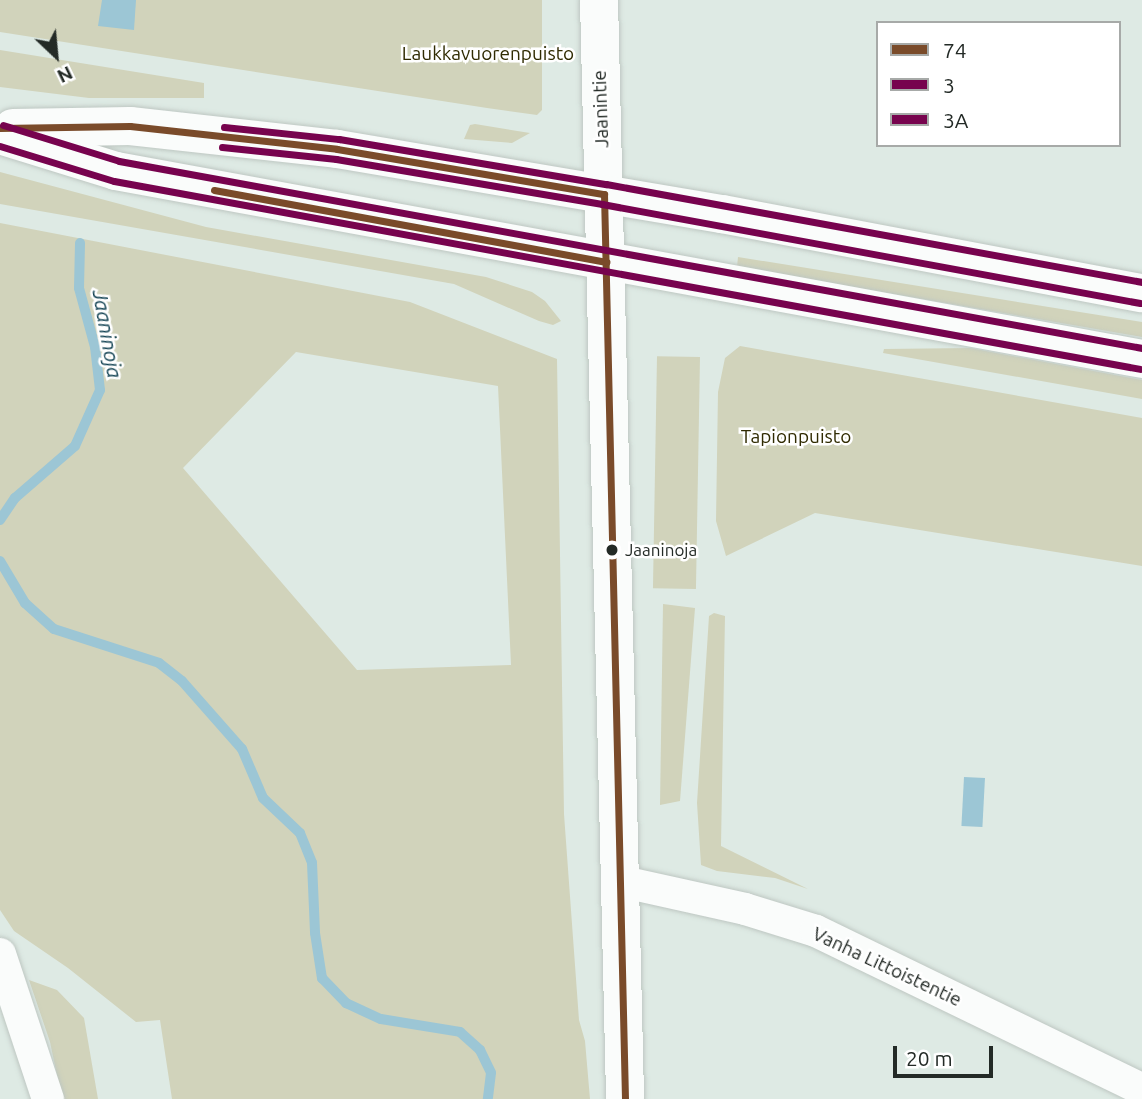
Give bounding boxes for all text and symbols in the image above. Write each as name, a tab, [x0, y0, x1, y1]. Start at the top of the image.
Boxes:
north arrow	[21, 21, 91, 91]
legend	[876, 21, 1121, 147]
text: 74	[943, 38, 967, 62]
park label: Laukkavuorenpuisto	[402, 43, 574, 65]
text: N	[54, 62, 76, 88]
street label: Jaanintie	[588, 70, 614, 148]
text: 3	[943, 73, 955, 97]
text: 3A	[943, 108, 969, 132]
water label: Jaaninoja	[88, 288, 128, 380]
park label: Tapionpuisto	[741, 426, 851, 448]
place label: Jaaninoja	[625, 540, 697, 560]
marker: Jaaninoja	[605, 543, 619, 557]
street label: Vanha Littoistentie	[809, 922, 965, 1012]
scale bar	[897, 1032, 997, 1076]
text: 20 m	[906, 1046, 953, 1070]

